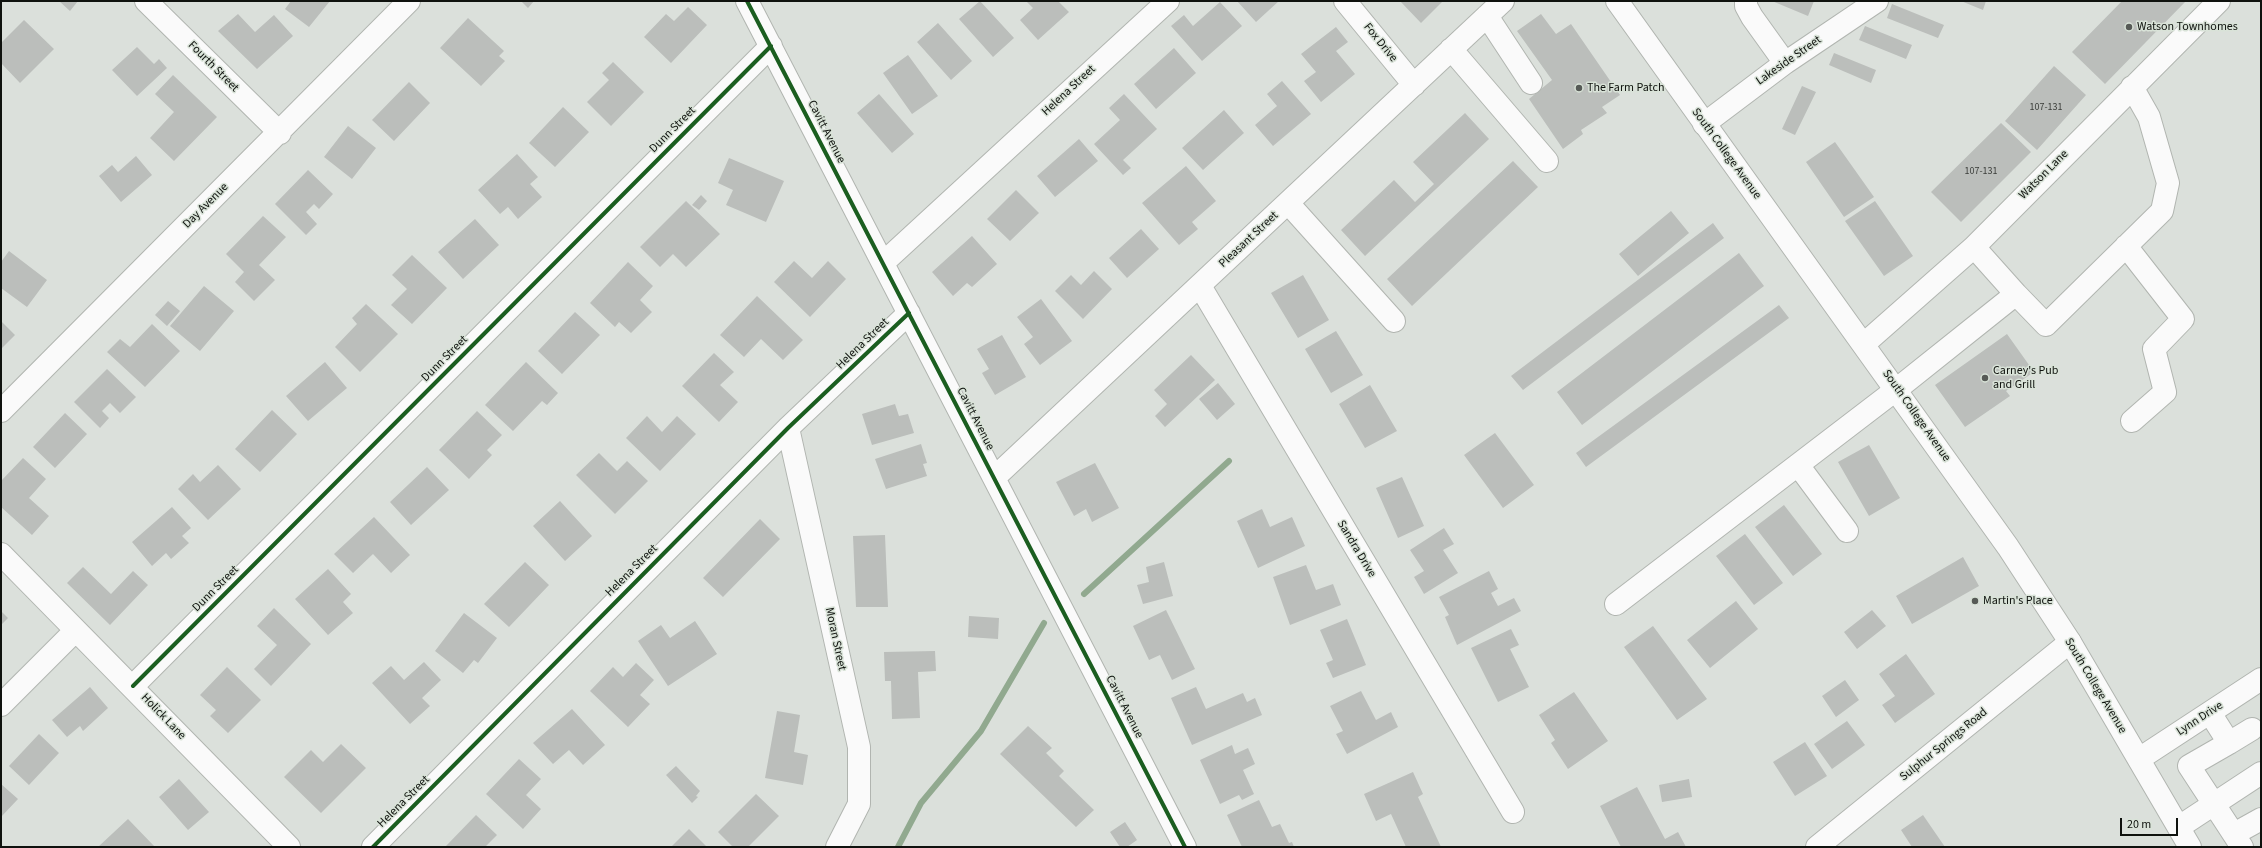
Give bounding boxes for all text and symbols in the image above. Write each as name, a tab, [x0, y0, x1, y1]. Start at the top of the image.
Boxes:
place label: Watson Townhomes	[2137, 20, 2238, 34]
street label: Fox Drive	[1360, 21, 1400, 65]
marker: Watson Townhomes	[2124, 22, 2134, 32]
street label: Lakeside Street	[1753, 33, 1825, 89]
street label: Fourth Street	[185, 39, 241, 95]
street label: Helena Street	[1039, 63, 1099, 119]
place label: The Farm Patch	[1587, 81, 1664, 95]
marker: The Farm Patch	[1574, 83, 1584, 93]
street label: Cavitt Avenue	[804, 98, 848, 166]
house number: 107-131	[2030, 102, 2062, 114]
street label: Dunn Street	[647, 104, 699, 156]
street label: South College Avenue	[1688, 106, 1764, 202]
street label: Watson Lane	[2016, 147, 2072, 203]
house number: 107-131	[1965, 166, 1997, 178]
street label: Day Avenue	[180, 180, 232, 232]
street label: Pleasant Street	[1216, 209, 1282, 271]
street label: Helena Street	[834, 315, 892, 373]
street label: Dunn Street	[419, 333, 471, 385]
place label: Carney's Pub and Grill	[1993, 364, 2058, 392]
street label: South College Avenue	[1879, 367, 1953, 465]
marker: Carney's Pub and Grill	[1980, 373, 1990, 383]
street label: Cavitt Avenue	[953, 385, 997, 453]
street label: Sandra Drive	[1333, 518, 1379, 580]
street label: Helena Street	[603, 542, 661, 600]
street label: Dunn Street	[190, 563, 242, 615]
place label: Martin's Place	[1983, 594, 2053, 608]
marker: Martin's Place	[1970, 596, 1980, 606]
street label: Moran Street	[821, 606, 849, 672]
street label: South College Avenue	[2061, 636, 2129, 736]
street label: Cavitt Avenue	[1102, 673, 1146, 741]
street label: Holick Lane	[137, 691, 189, 743]
street label: Lynn Drive	[2174, 699, 2226, 739]
street label: Sulphur Springs Road	[1897, 705, 1991, 785]
street label: Helena Street	[375, 773, 433, 831]
scale bar	[2122, 810, 2180, 836]
text: 20 m	[2127, 816, 2151, 833]

